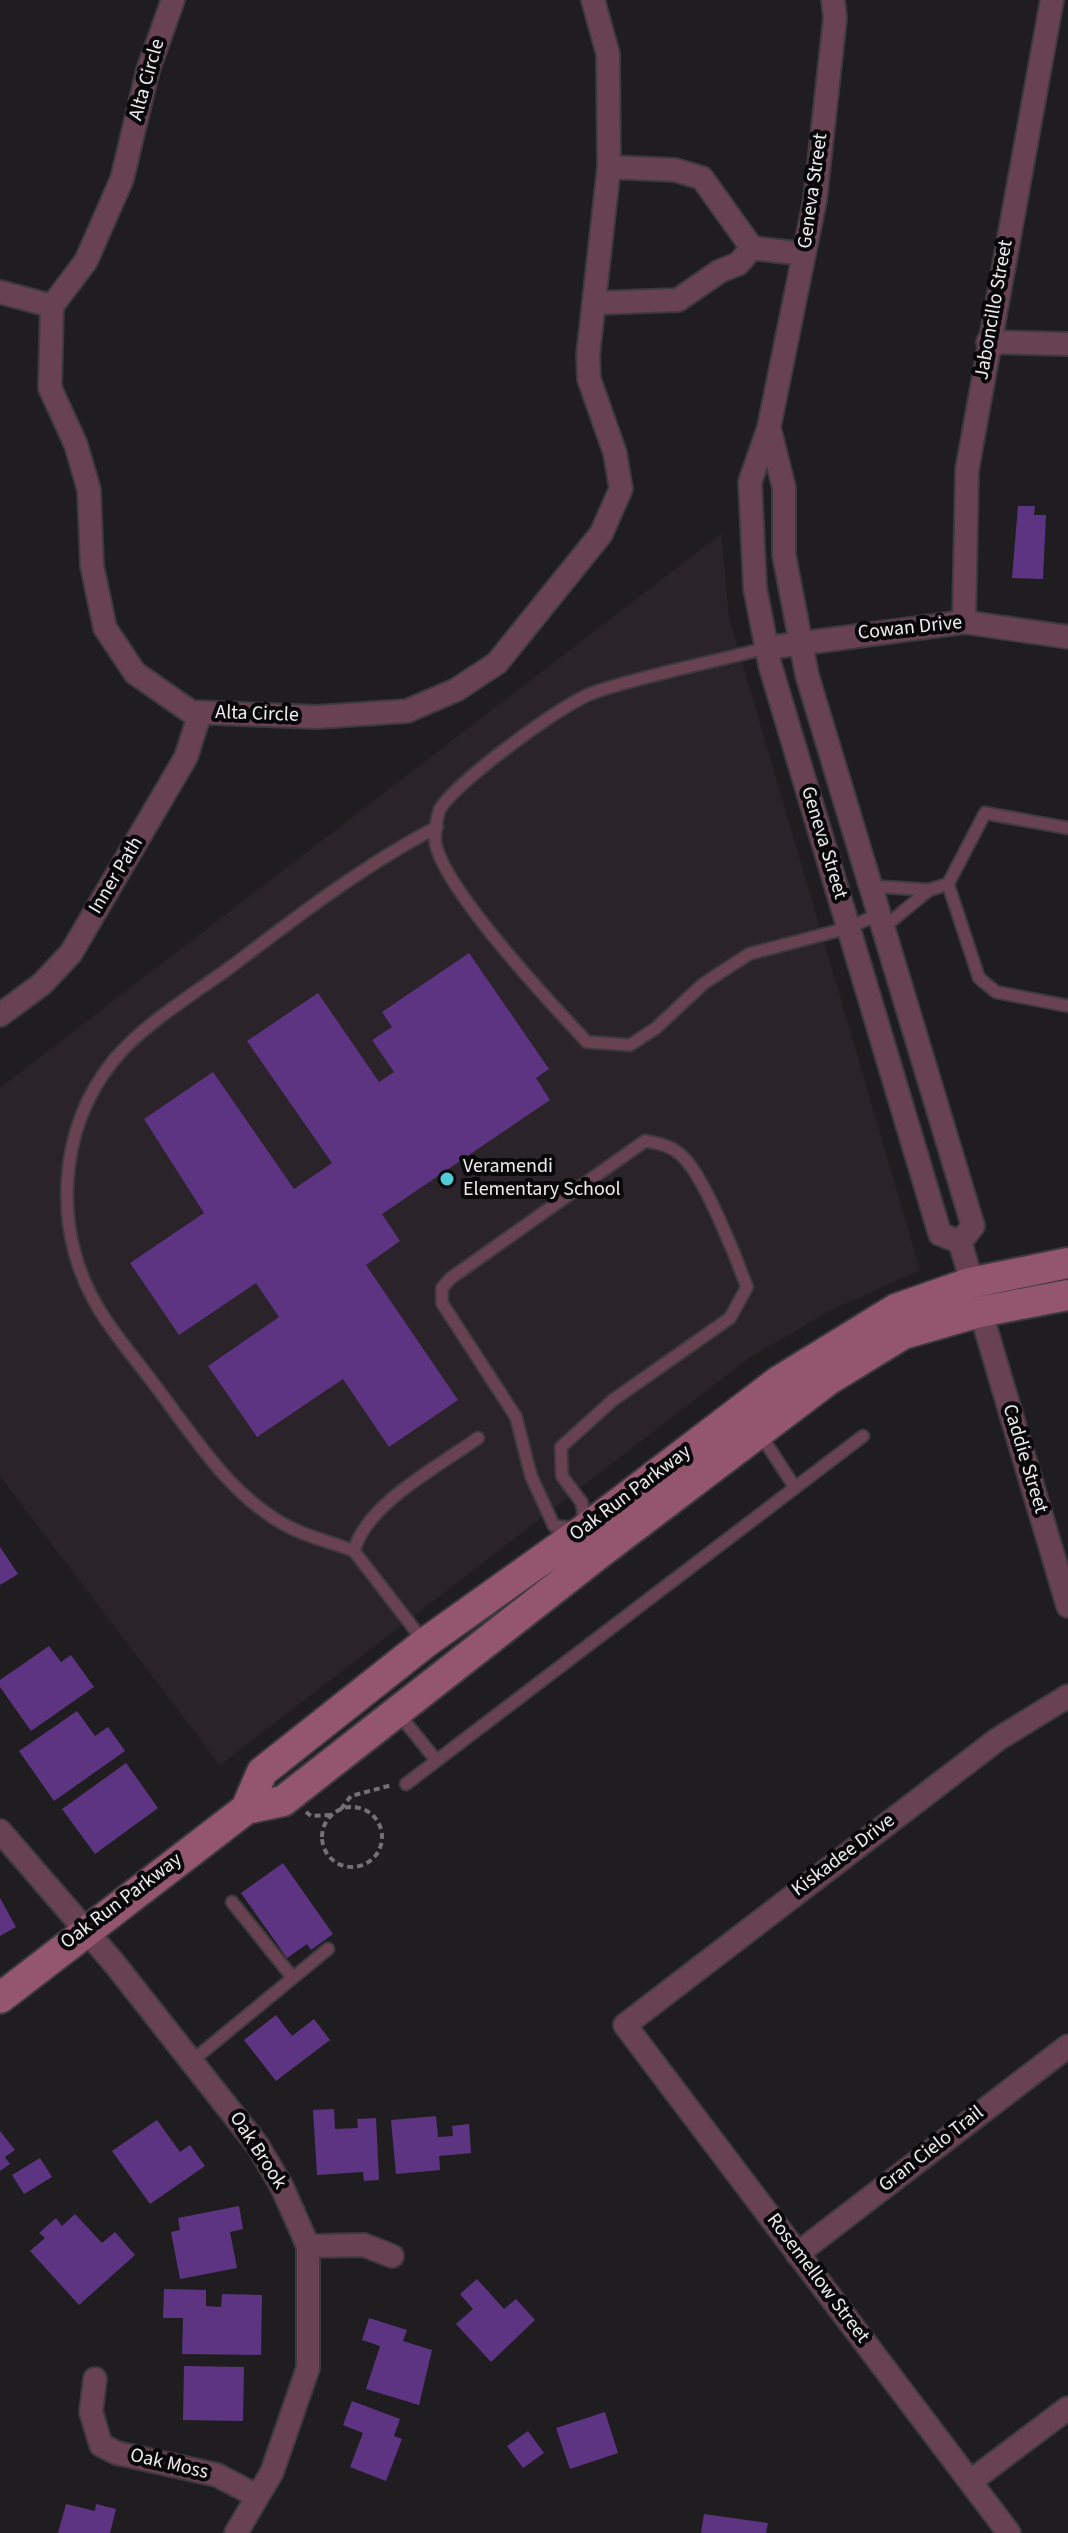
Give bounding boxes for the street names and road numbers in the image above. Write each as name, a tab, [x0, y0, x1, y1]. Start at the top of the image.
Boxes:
street label: Alta Circle	[125, 37, 171, 123]
street label: Geneva Street	[794, 132, 834, 250]
street label: Jaboncillo Street	[971, 238, 1019, 382]
street label: Cowan Drive	[857, 612, 963, 646]
street label: Alta Circle	[215, 702, 299, 728]
street label: Geneva Street	[795, 784, 851, 902]
street label: Inner Path	[85, 833, 149, 919]
street label: Caddie Street	[996, 1402, 1052, 1516]
street label: Oak Run Parkway	[566, 1441, 696, 1547]
street label: Kiskadee Drive	[788, 1809, 900, 1903]
street label: Oak Run Parkway	[57, 1849, 187, 1955]
street label: Gran Cielo Trail	[875, 2102, 989, 2198]
street label: Oak Brook	[223, 2108, 291, 2194]
street label: Rosemellow Street	[760, 2209, 874, 2349]
street label: Oak Moss	[128, 2444, 210, 2486]

